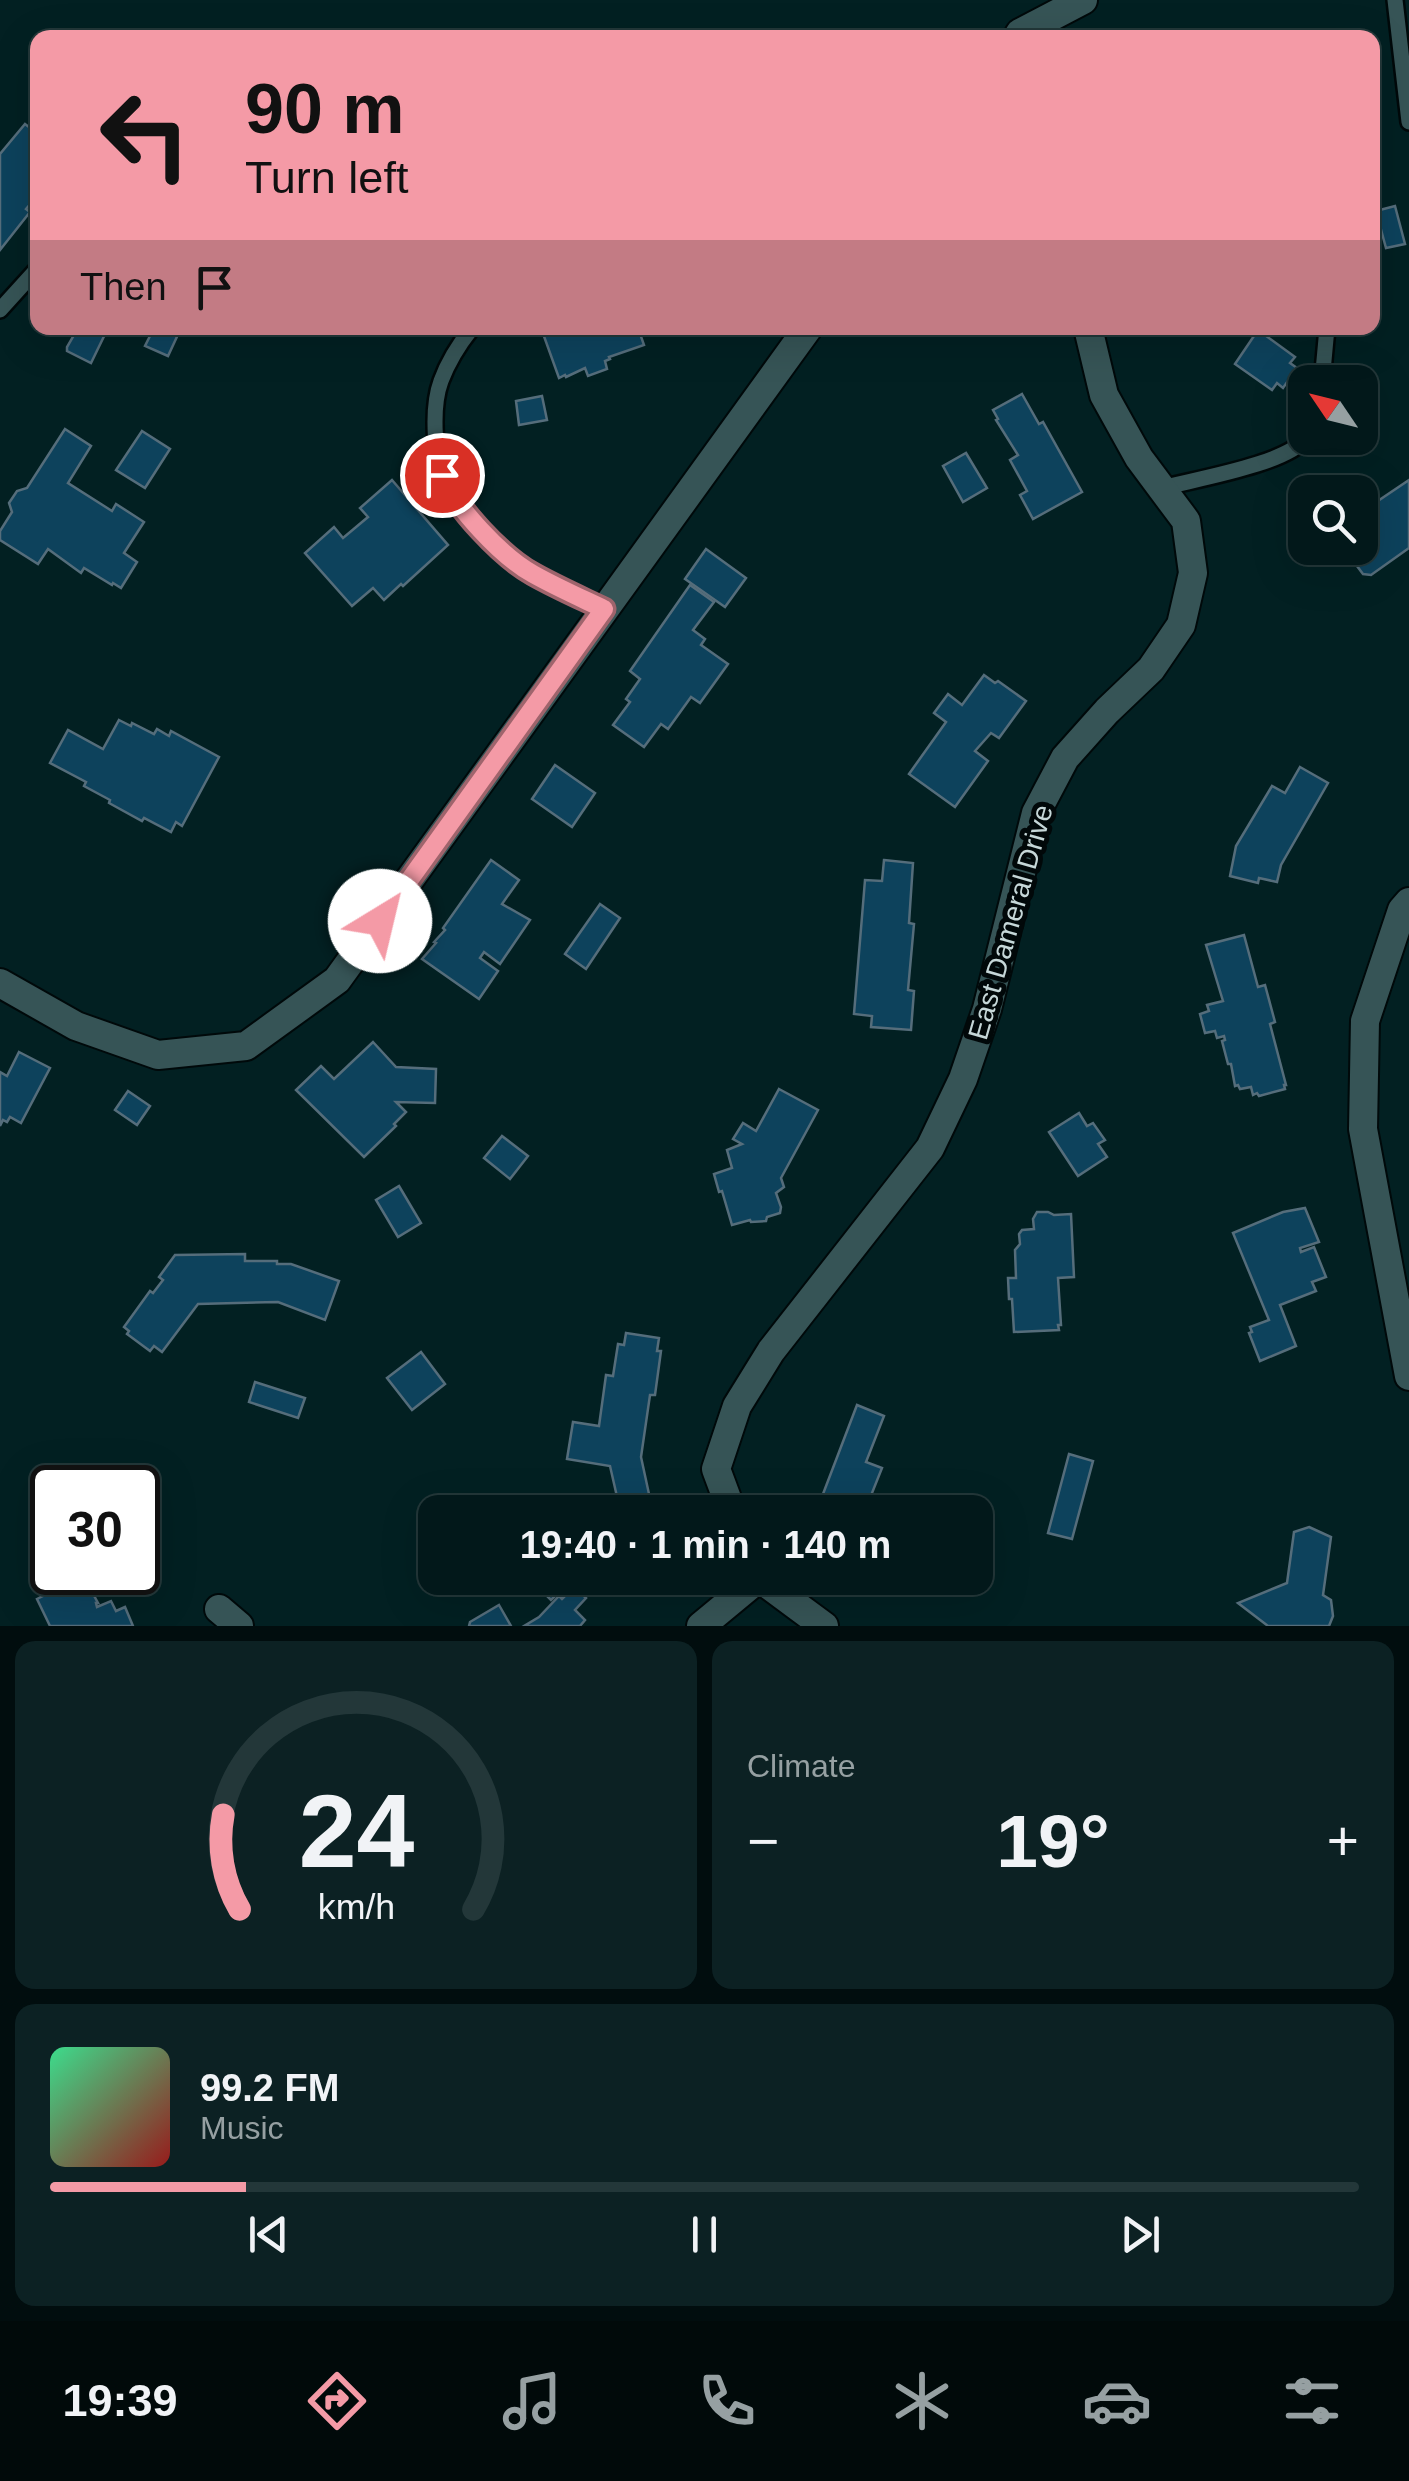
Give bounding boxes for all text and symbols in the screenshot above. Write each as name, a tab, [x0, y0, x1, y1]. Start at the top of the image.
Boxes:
icon: left	[80, 70, 210, 200]
text: 90 m	[245, 70, 405, 148]
text: Turn left	[245, 152, 408, 203]
icon: arrive	[187, 260, 242, 315]
text: Then	[80, 266, 167, 308]
north arrow	[1288, 365, 1378, 455]
map controls	[1288, 365, 1378, 565]
pin	[400, 433, 485, 518]
icon: arrive	[415, 448, 470, 503]
button: search	[1288, 475, 1378, 565]
street label: East Dameral Drive	[962, 801, 1059, 1043]
position arrow	[328, 869, 432, 973]
speed limit sign: 30	[30, 1465, 160, 1595]
text: 19:40 · 1 min · 140 m	[520, 1524, 891, 1566]
text: Climate	[747, 1748, 855, 1784]
text: 24	[298, 1773, 414, 1889]
text: 19°	[996, 1799, 1110, 1883]
text: −	[747, 1810, 779, 1872]
text: +	[1327, 1810, 1359, 1872]
text: km/h	[317, 1887, 395, 1927]
text: 99.2 FM	[200, 2067, 339, 2109]
text: Music	[200, 2110, 284, 2146]
icon: previous	[241, 2207, 296, 2262]
icon: pause	[677, 2207, 732, 2262]
icon: next	[1113, 2207, 1168, 2262]
icon: directions	[302, 2366, 372, 2436]
icon: music	[497, 2366, 567, 2436]
icon: phone	[692, 2366, 762, 2436]
icon: climate	[887, 2366, 957, 2436]
icon: car	[1082, 2366, 1152, 2436]
icon: filters	[1277, 2366, 1347, 2436]
text: 19:39	[62, 2375, 178, 2426]

